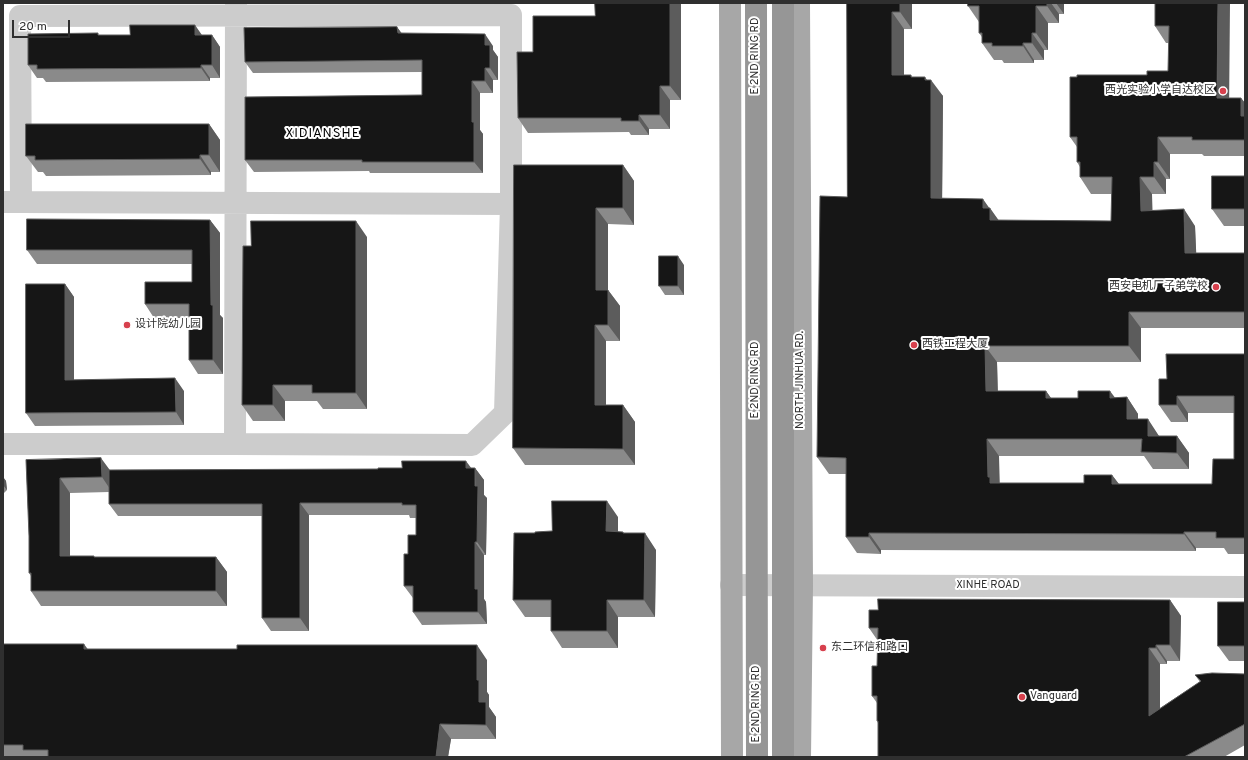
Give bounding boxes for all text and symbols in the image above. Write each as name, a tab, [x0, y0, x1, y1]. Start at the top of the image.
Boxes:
scale bar	[14, 12, 72, 38]
street label: E 2ND RING RD	[749, 18, 763, 94]
text: 20 m	[19, 19, 47, 35]
place label: 西光实验小学自达校区	[1105, 84, 1215, 98]
marker: 西光实验小学自达校区	[1218, 86, 1228, 96]
district label: XIDIANSHE	[286, 126, 360, 142]
place label: 西安电机厂子弟学校	[1109, 280, 1208, 294]
marker: 西安电机厂子弟学校	[1211, 282, 1221, 292]
place label: 设计院幼儿园	[135, 318, 201, 332]
marker: 设计院幼儿园	[122, 320, 132, 330]
street label: NORTH JINHUA RD.	[794, 331, 808, 429]
place label: 西铁工程大厦	[922, 338, 988, 352]
marker: 西铁工程大厦	[909, 340, 919, 350]
street label: E 2ND RING RD	[749, 342, 763, 418]
street label: XINHE ROAD	[956, 579, 1020, 593]
place label: 东二环信和路口	[831, 641, 908, 655]
marker: 东二环信和路口	[818, 643, 828, 653]
street label: E 2ND RING RD	[750, 666, 764, 742]
place label: Vanguard	[1030, 690, 1077, 704]
marker: Vanguard	[1017, 692, 1027, 702]

